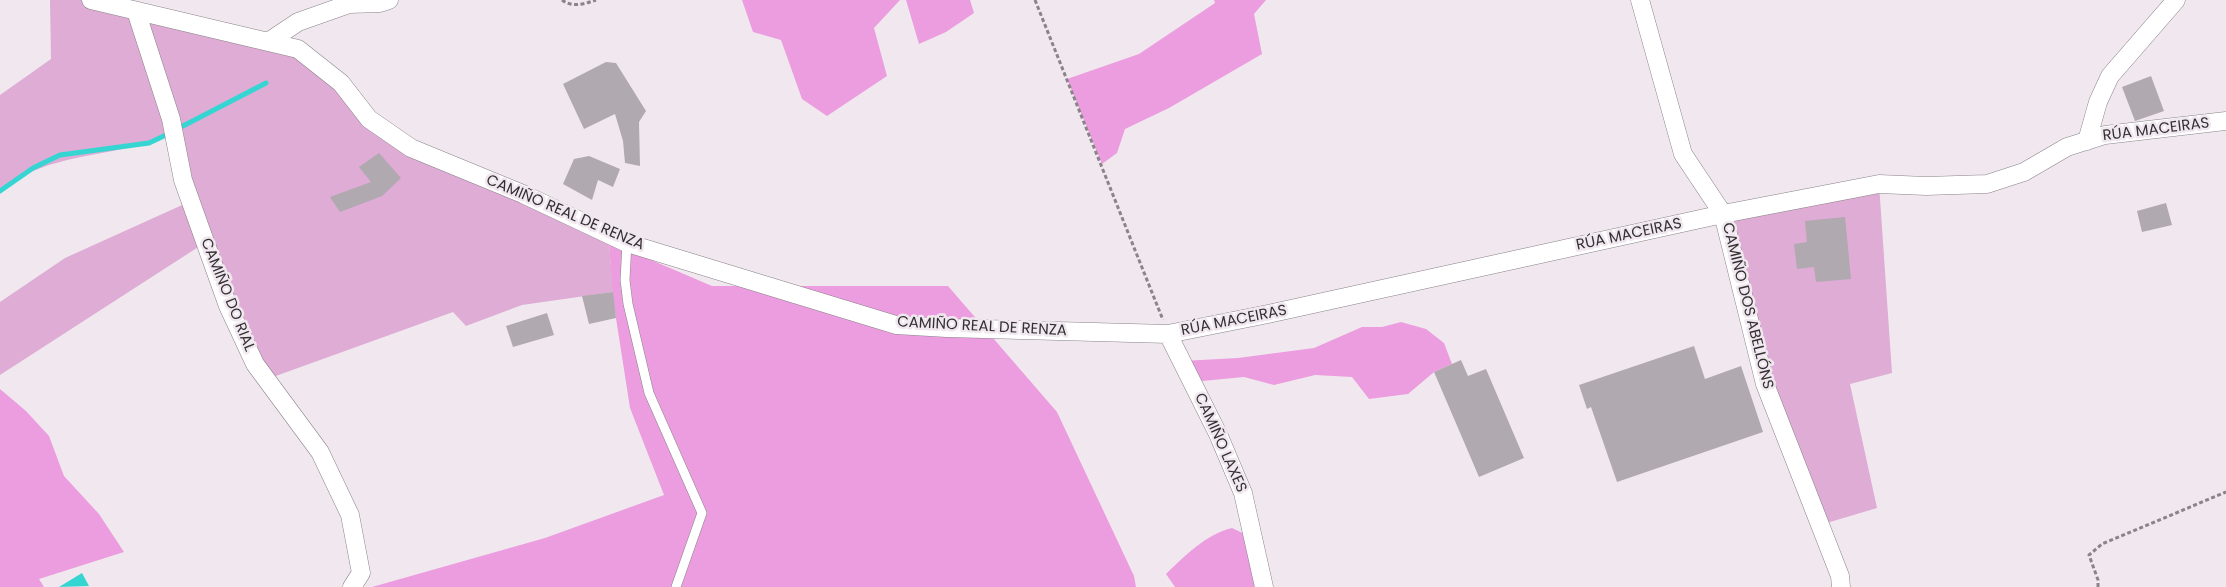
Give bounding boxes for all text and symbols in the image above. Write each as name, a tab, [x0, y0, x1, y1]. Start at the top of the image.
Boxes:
street label: RÚA MACEIRAS	[2102, 115, 2210, 145]
street label: CAMIÑO REAL DE RENZA	[483, 172, 647, 254]
street label: RÚA MACEIRAS	[1575, 215, 1683, 255]
street label: CAMIÑO DOS ABELLÓNS	[1718, 221, 1776, 391]
street label: CAMIÑO DO RIAL	[196, 236, 258, 354]
street label: RÚA MACEIRAS	[1180, 302, 1288, 340]
street label: CAMIÑO REAL DE RENZA	[897, 314, 1067, 340]
street label: CAMIÑO LAXES	[1190, 390, 1250, 496]

